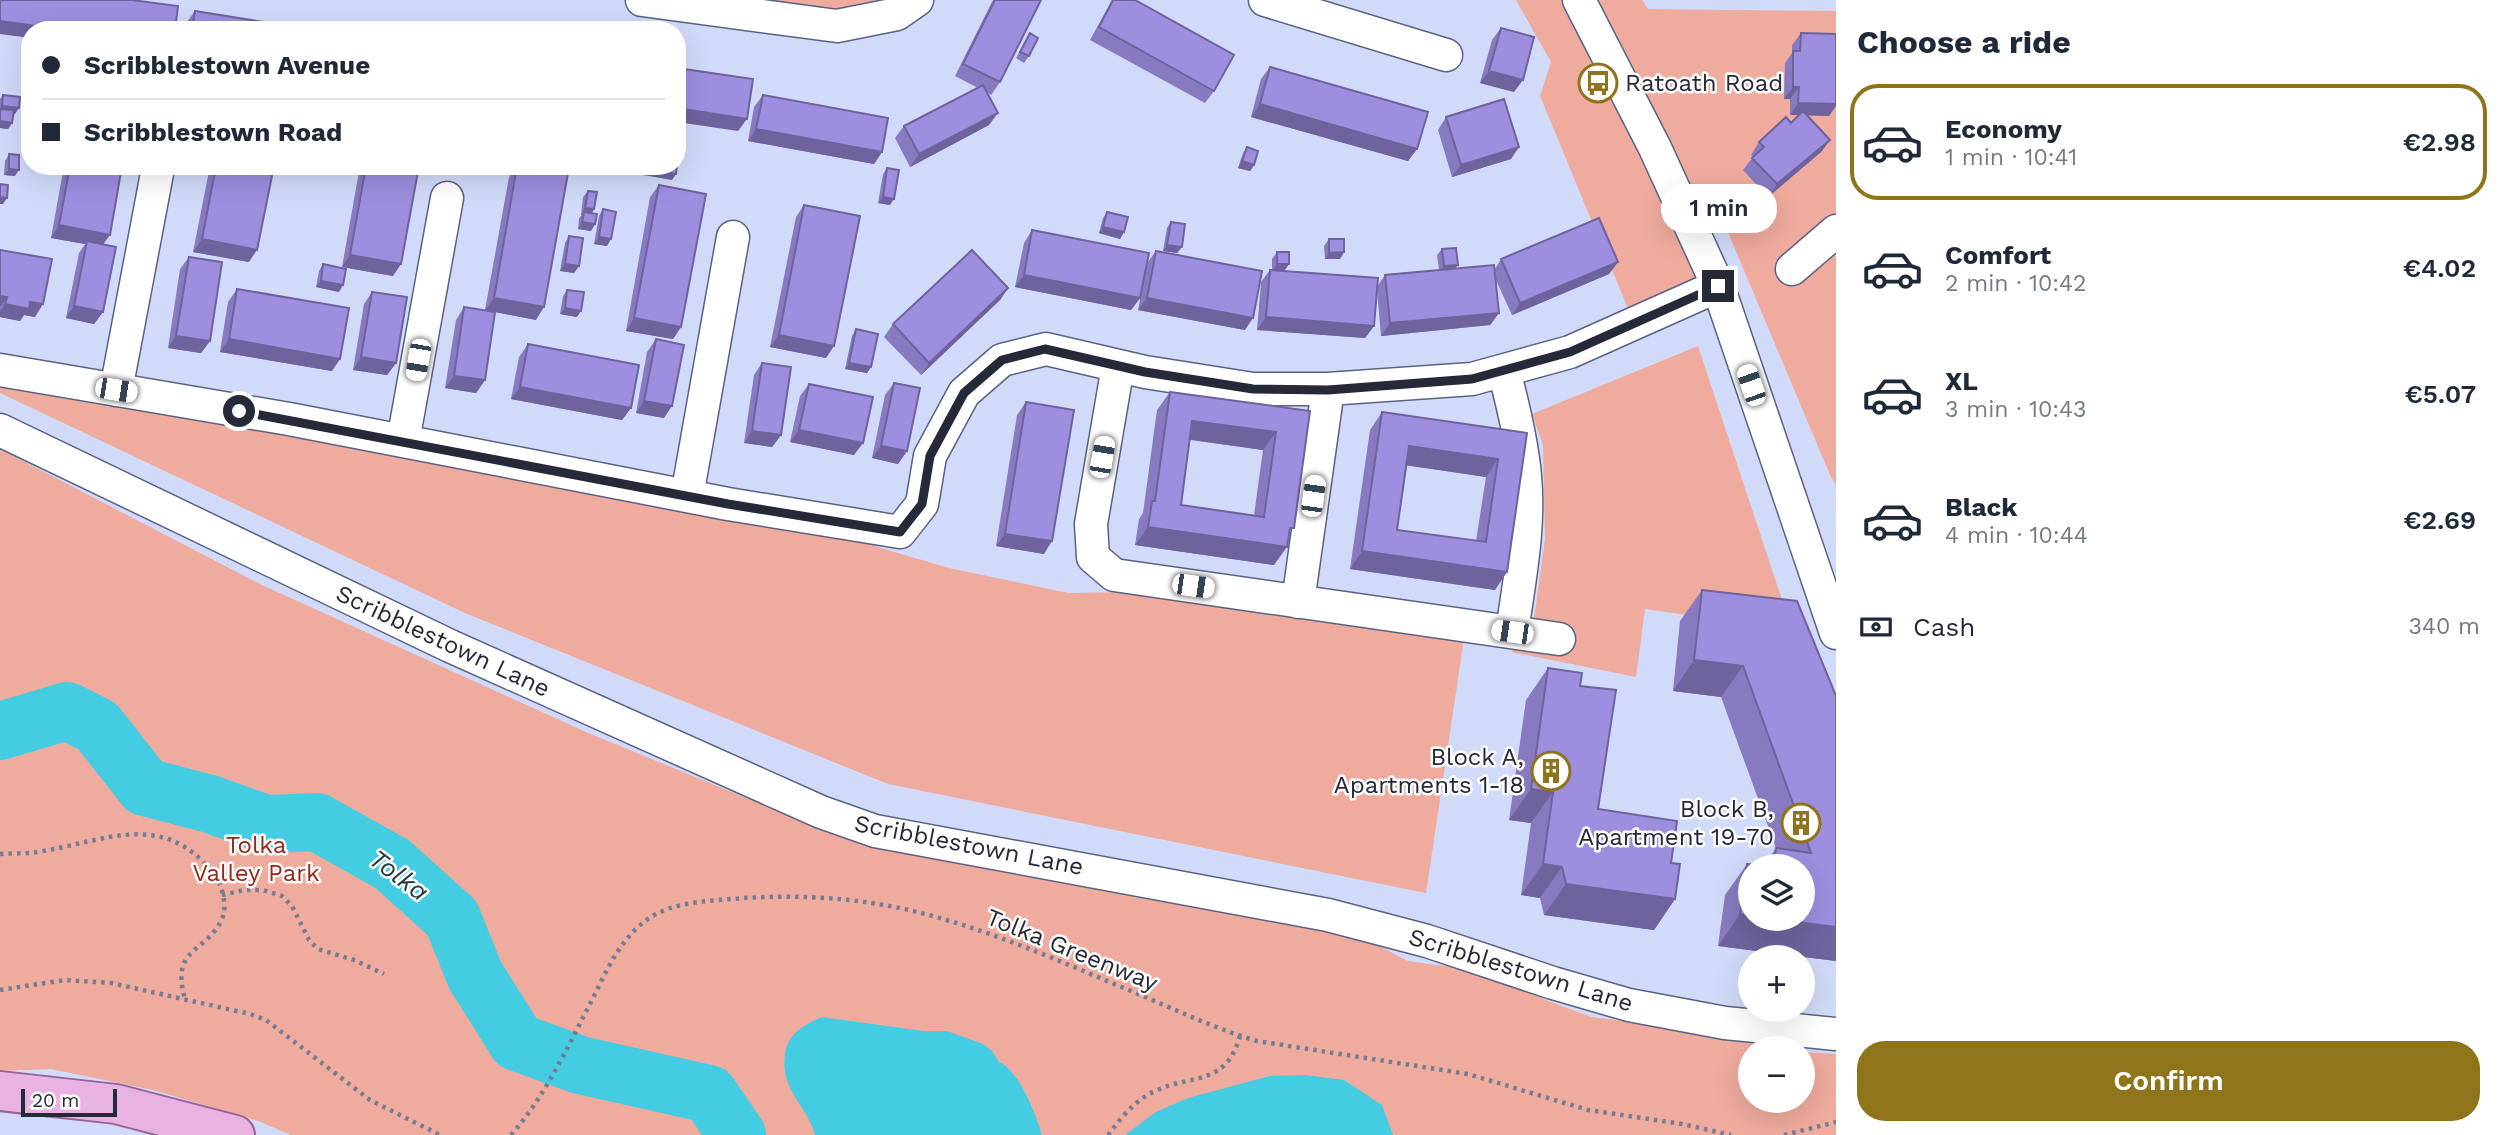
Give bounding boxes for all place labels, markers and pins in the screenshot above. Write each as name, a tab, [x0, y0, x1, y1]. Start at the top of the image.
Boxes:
bus stop icon: Ratoath Road	[1577, 62, 1619, 104]
place label: Ratoath Road	[1625, 69, 1783, 97]
place label: Block A, Apartments 1-18	[1334, 743, 1524, 799]
building icon: Block A, Apartments 1-18	[1530, 750, 1572, 792]
place label: Block B, Apartment 19-70	[1578, 795, 1774, 851]
building icon: Block B, Apartment 19-70	[1780, 802, 1822, 844]

